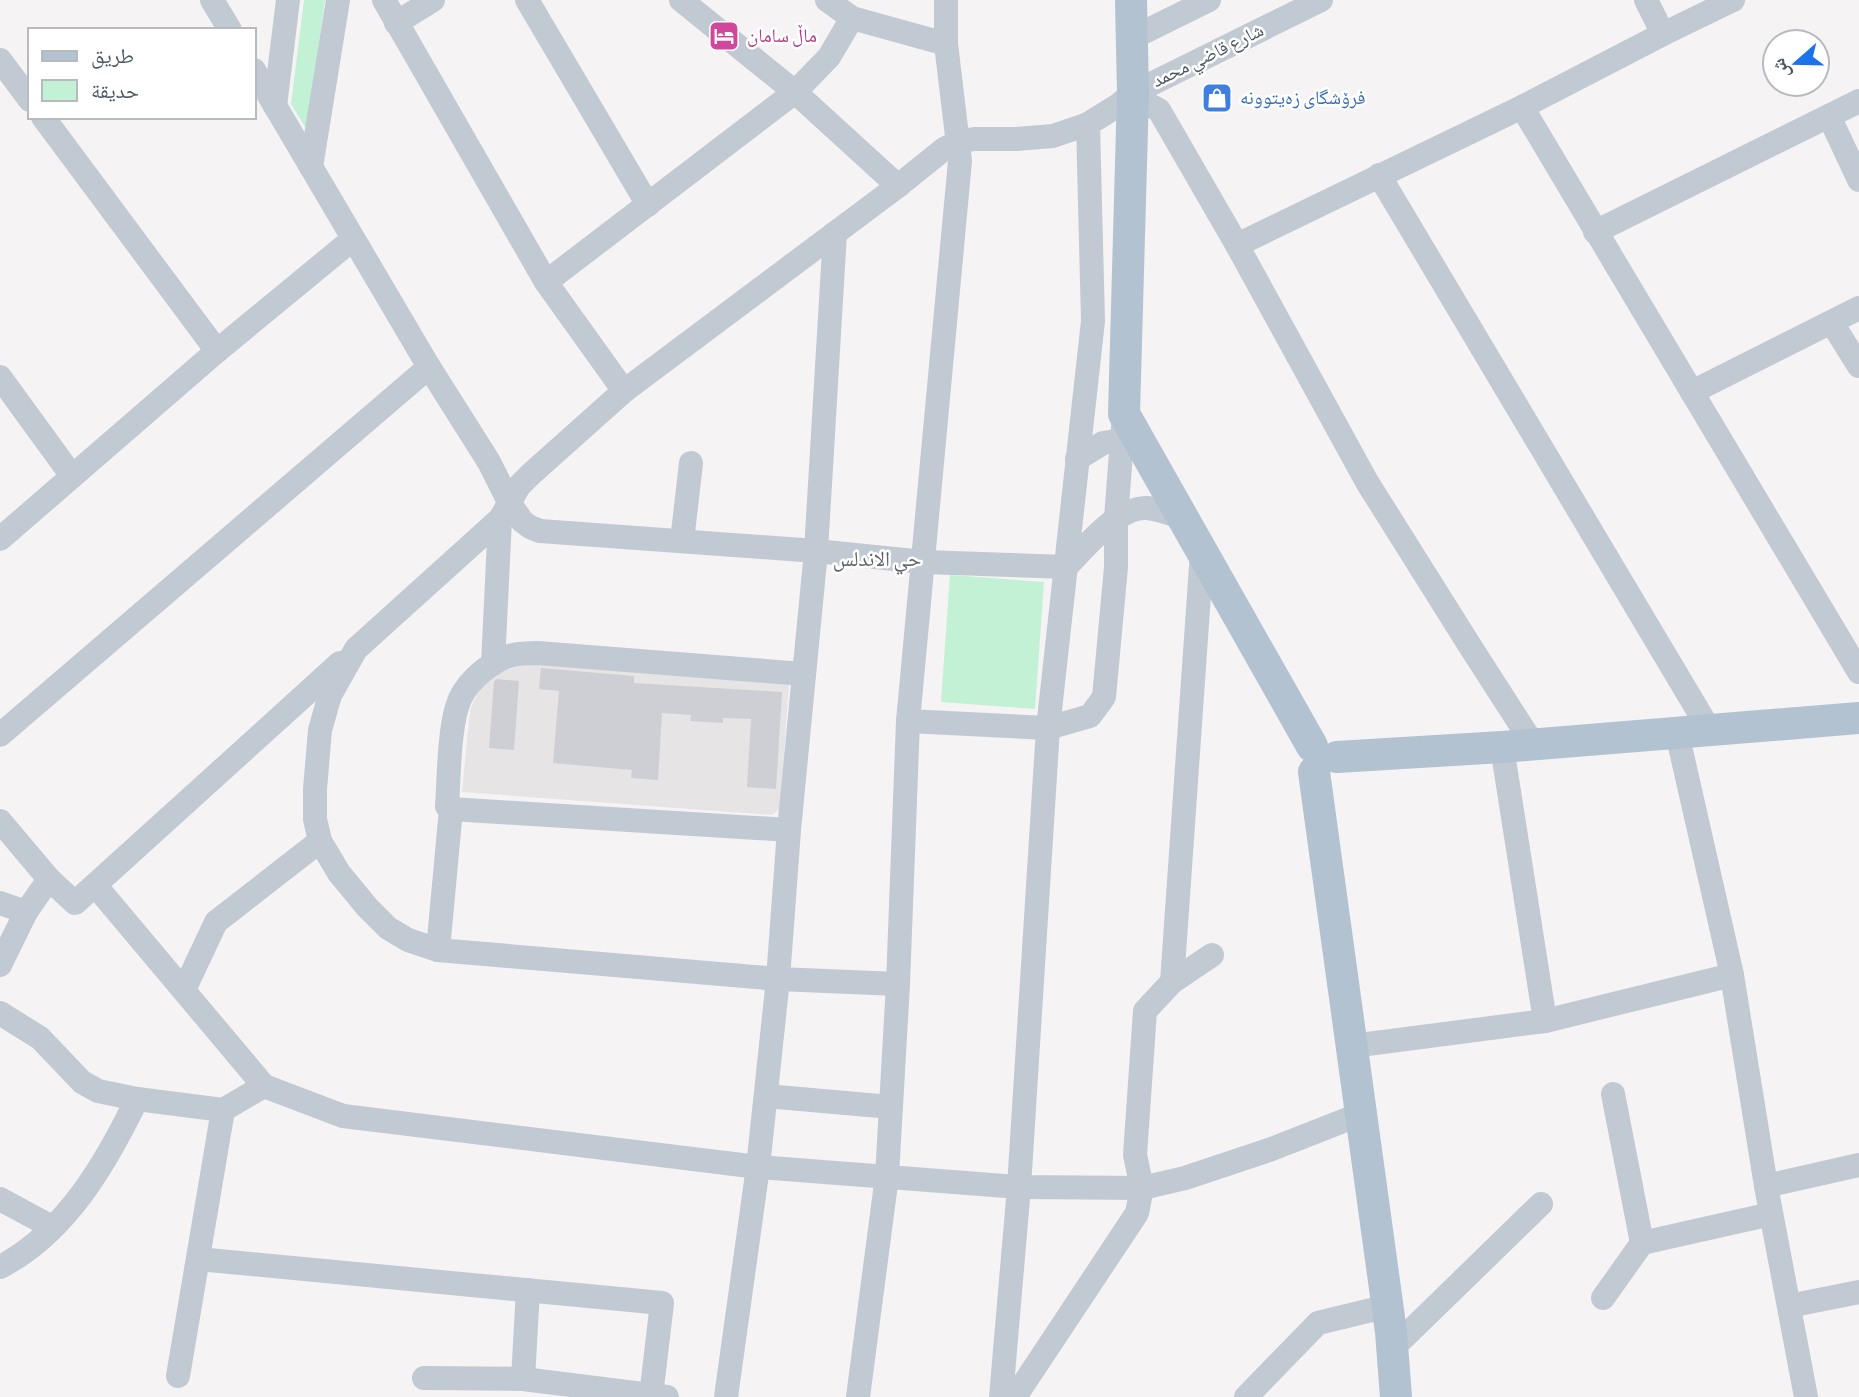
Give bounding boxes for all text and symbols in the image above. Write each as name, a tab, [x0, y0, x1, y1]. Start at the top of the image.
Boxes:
hotel icon: ماڵ سامان	[707, 19, 741, 53]
street label: شارع قاضي محمد	[1149, 21, 1269, 95]
place label: ماڵ سامان	[747, 24, 817, 47]
legend	[28, 28, 256, 119]
north arrow	[1761, 28, 1831, 98]
text: طريق	[91, 46, 134, 69]
text: ش	[1769, 55, 1795, 81]
text: حديقة	[91, 81, 139, 102]
shop icon: فرۆشگای زەیتوونە	[1200, 81, 1234, 115]
place label: فرۆشگای زەیتوونە	[1240, 89, 1366, 109]
district label: حي الاندلس	[833, 549, 921, 575]

